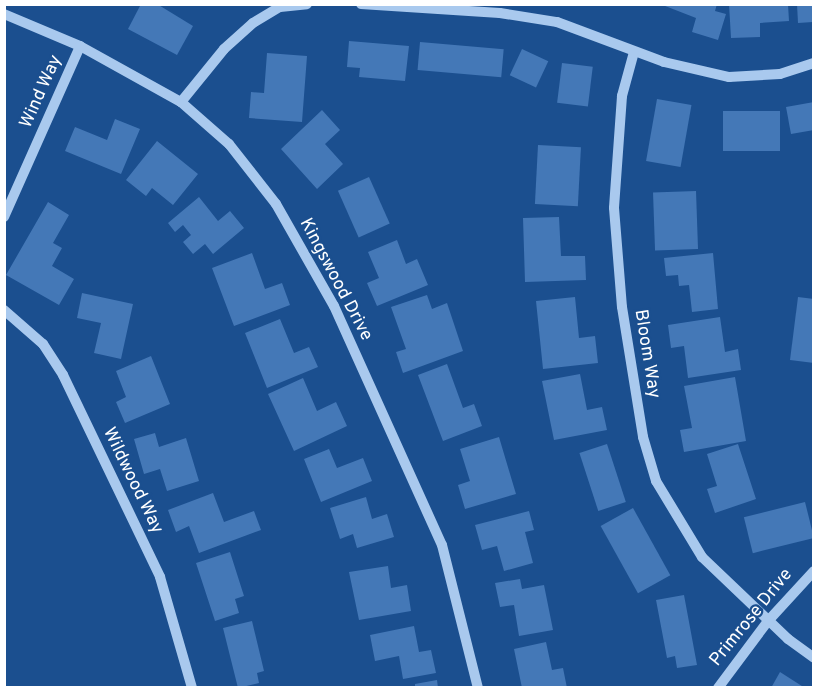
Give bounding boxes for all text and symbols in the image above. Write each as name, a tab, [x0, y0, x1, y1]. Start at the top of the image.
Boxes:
street label: Wind Way	[16, 52, 68, 132]
street label: Kingswood Drive	[294, 215, 376, 345]
street label: Bloom Way	[628, 308, 664, 400]
street label: Wildwood Way	[97, 424, 167, 538]
street label: Primrose Drive	[706, 565, 798, 671]

